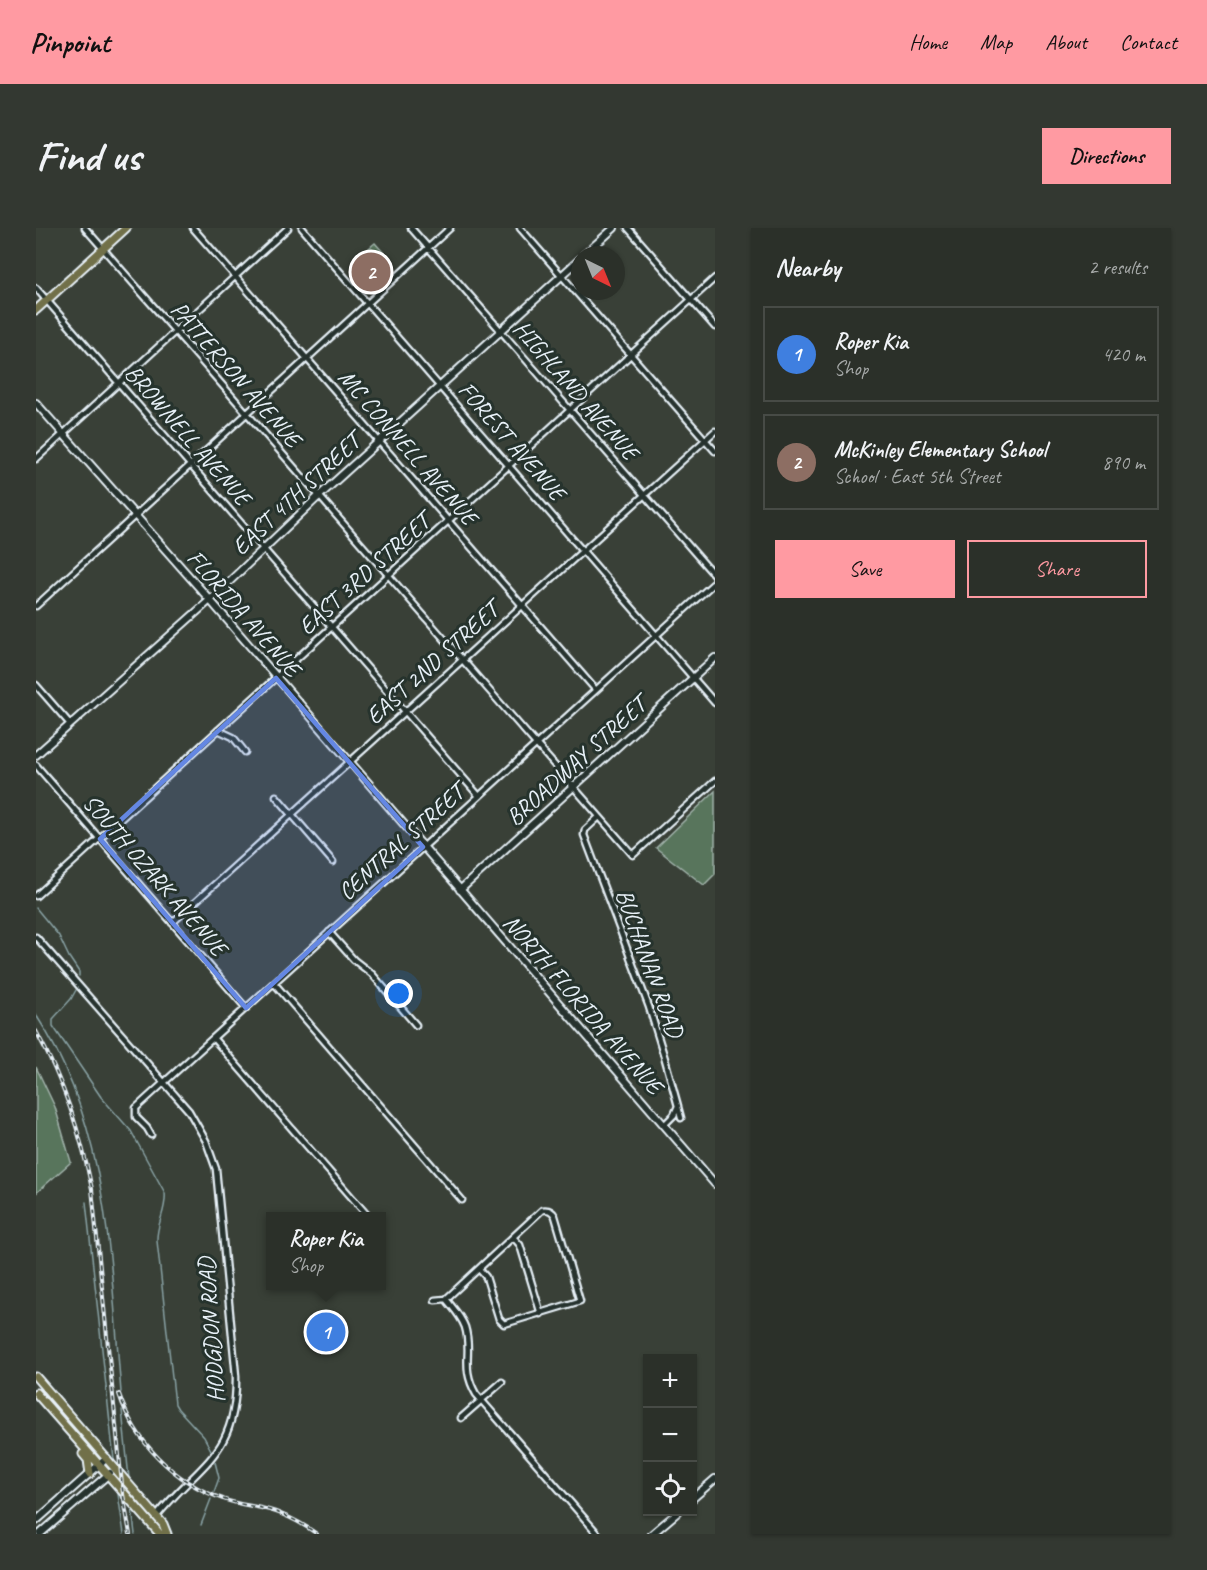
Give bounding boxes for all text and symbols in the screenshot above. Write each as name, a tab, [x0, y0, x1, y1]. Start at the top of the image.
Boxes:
text: Pinpoint	[30, 25, 110, 60]
text: Home	[909, 29, 947, 55]
text: Map	[980, 29, 1012, 55]
text: About	[1045, 29, 1087, 55]
text: Contact	[1120, 29, 1177, 55]
button: Directions	[1042, 128, 1171, 184]
text: Find us	[36, 130, 141, 183]
north arrow	[571, 246, 625, 300]
pin: 2	[352, 250, 390, 294]
text: Nearby	[775, 251, 840, 284]
text: 2 results	[1088, 255, 1147, 280]
street label: PATTERSON AVENUE	[164, 295, 310, 456]
street label: HIGHLAND AVENUE	[507, 314, 647, 468]
text: Roper Kia	[834, 328, 908, 356]
text: 1	[792, 342, 801, 367]
text: 420 m	[1102, 342, 1145, 367]
text: Shop	[834, 356, 868, 381]
street label: BROWNELL AVENUE	[119, 358, 259, 514]
street label: MC CONNELL AVENUE	[332, 363, 486, 533]
street label: FOREST AVENUE	[452, 375, 574, 509]
street label: EAST 4TH STREET	[225, 423, 371, 561]
text: McKinley Elementary School	[834, 436, 1046, 464]
text: 2	[792, 450, 801, 475]
text: 890 m	[1102, 450, 1145, 475]
text: School · East 5th Street	[834, 464, 1001, 489]
street label: EAST 3RD STREET	[292, 503, 441, 641]
button: Save	[775, 540, 955, 598]
button: Share	[967, 540, 1147, 598]
street label: FLORIDA AVENUE	[181, 543, 309, 685]
street label: EAST 2ND STREET	[359, 591, 509, 731]
street label: BROADWAY STREET	[500, 686, 657, 832]
street label: CENTRAL STREET	[332, 773, 475, 907]
street label: SOUTH OZARK AVENUE	[77, 788, 235, 964]
street label: BUCHANAN ROAD	[609, 885, 691, 1043]
street label: NORTH FLORIDA AVENUE	[497, 908, 672, 1103]
your location	[384, 979, 413, 1008]
popup	[266, 1212, 386, 1290]
text: Roper Kia	[289, 1225, 363, 1253]
text: Shop	[289, 1253, 323, 1278]
street label: HODGDON ROAD	[191, 1254, 231, 1404]
pin: 1	[306, 1310, 346, 1354]
map controls	[643, 1354, 697, 1516]
button: +	[643, 1354, 697, 1408]
button: −	[643, 1408, 697, 1462]
button: locate	[643, 1462, 697, 1516]

